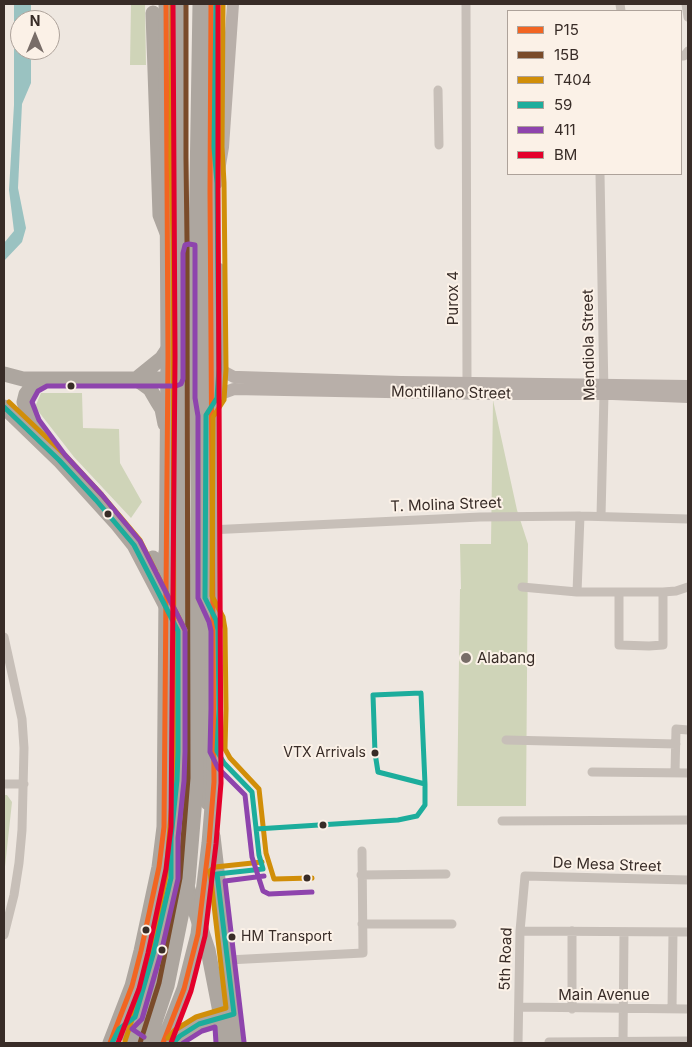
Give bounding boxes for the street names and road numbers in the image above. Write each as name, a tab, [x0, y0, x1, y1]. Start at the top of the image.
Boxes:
street label: Purox 4	[444, 271, 462, 325]
street label: Mendiola Street	[579, 289, 599, 401]
street label: Montillano Street	[391, 383, 511, 403]
street label: T. Molina Street	[390, 494, 502, 516]
street label: De Mesa Street	[552, 854, 662, 876]
street label: 5th Road	[496, 927, 516, 991]
street label: Main Avenue	[558, 986, 650, 1004]

